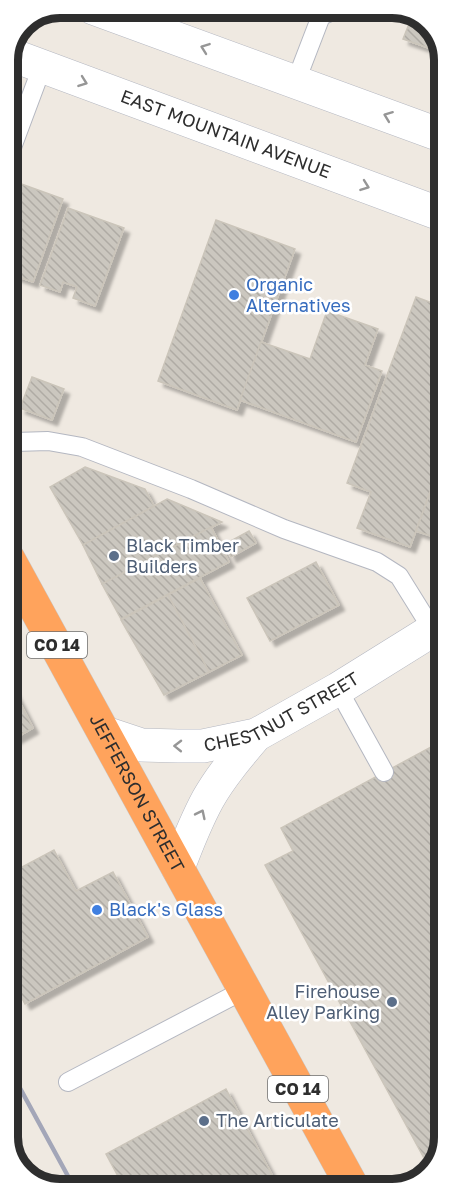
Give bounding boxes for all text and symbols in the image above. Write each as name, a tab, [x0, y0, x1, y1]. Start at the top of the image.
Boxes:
one-way arrow	[200, 43, 211, 56]
one-way arrow	[77, 75, 88, 88]
street label: EAST MOUNTAIN AVENUE	[118, 84, 334, 182]
one-way arrow	[383, 110, 394, 123]
one-way arrow	[359, 178, 369, 191]
place label: Organic Alternatives	[246, 273, 351, 316]
marker: Organic Alternatives	[227, 288, 241, 302]
place label: Black Timber Builders	[126, 534, 239, 577]
marker: Black Timber Builders	[107, 549, 121, 563]
road number: CO 14	[27, 632, 87, 658]
street label: CHESTNUT STREET	[202, 667, 363, 756]
street label: JEFFERSON STREET	[85, 710, 190, 875]
one-way arrow	[173, 740, 182, 752]
one-way arrow	[193, 809, 205, 820]
place label: Black's Glass	[109, 898, 223, 920]
marker: Black's Glass	[90, 903, 104, 917]
place label: Firehouse Alley Parking	[266, 980, 380, 1023]
marker: Firehouse Alley Parking	[385, 995, 399, 1009]
road number: CO 14	[268, 1076, 328, 1102]
place label: The Articulate	[216, 1109, 339, 1131]
marker: The Articulate	[197, 1114, 211, 1128]

